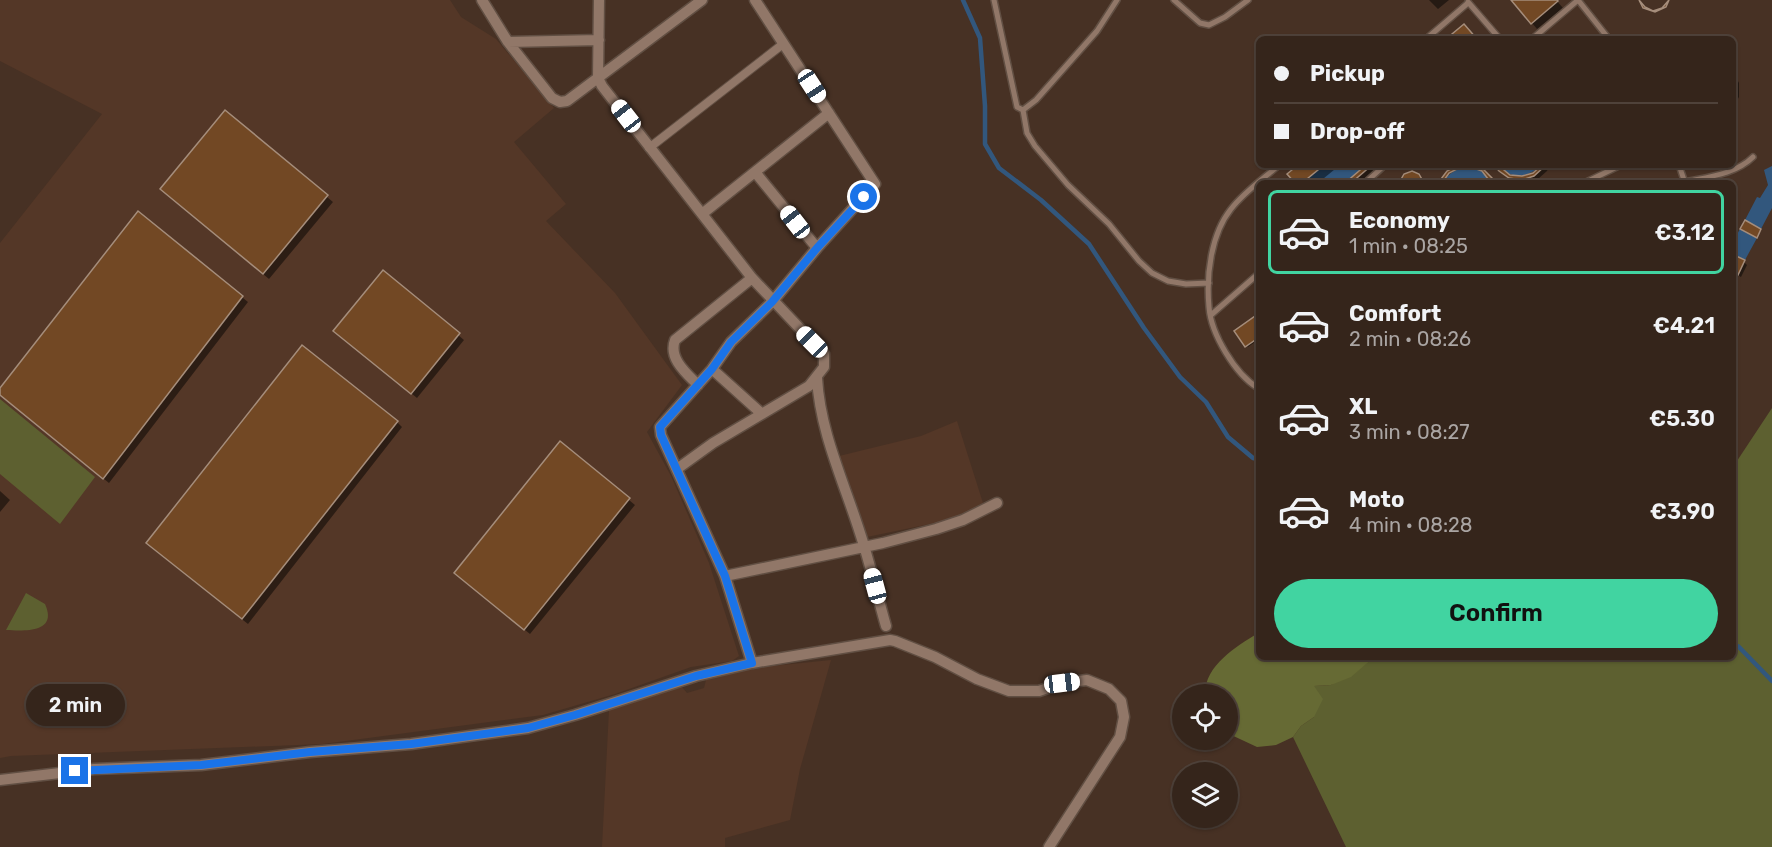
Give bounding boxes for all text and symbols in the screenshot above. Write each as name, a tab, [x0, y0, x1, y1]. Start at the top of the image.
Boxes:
text: Pickup	[1310, 60, 1385, 87]
car	[795, 66, 829, 106]
car	[608, 96, 644, 136]
text: Drop-off	[1310, 118, 1405, 145]
route start	[850, 183, 877, 210]
car	[777, 202, 813, 242]
icon: car	[1277, 205, 1331, 259]
text: Economy	[1349, 207, 1450, 234]
text: €3.12	[1655, 219, 1715, 246]
text: 1 min · 08:25	[1349, 234, 1468, 258]
icon: car	[1277, 298, 1331, 352]
text: Comfort	[1349, 300, 1441, 327]
text: €4.21	[1653, 312, 1715, 339]
car	[793, 323, 831, 361]
text: 2 min · 08:26	[1349, 327, 1471, 351]
icon: car	[1277, 391, 1331, 445]
text: XL	[1349, 393, 1377, 420]
text: €5.30	[1649, 405, 1715, 432]
text: 3 min · 08:27	[1349, 420, 1470, 444]
icon: car	[1277, 484, 1331, 538]
text: Moto	[1349, 486, 1404, 513]
text: €3.90	[1650, 498, 1715, 525]
text: 4 min · 08:28	[1349, 513, 1472, 537]
car	[862, 566, 888, 606]
button: Confirm	[1274, 579, 1718, 648]
car	[1043, 672, 1081, 694]
callout: 2 min	[26, 684, 124, 726]
map controls	[1172, 684, 1238, 828]
button: locate	[1172, 684, 1238, 750]
text: 2 min	[49, 693, 102, 717]
route end	[61, 757, 88, 784]
button: layers	[1172, 762, 1238, 828]

